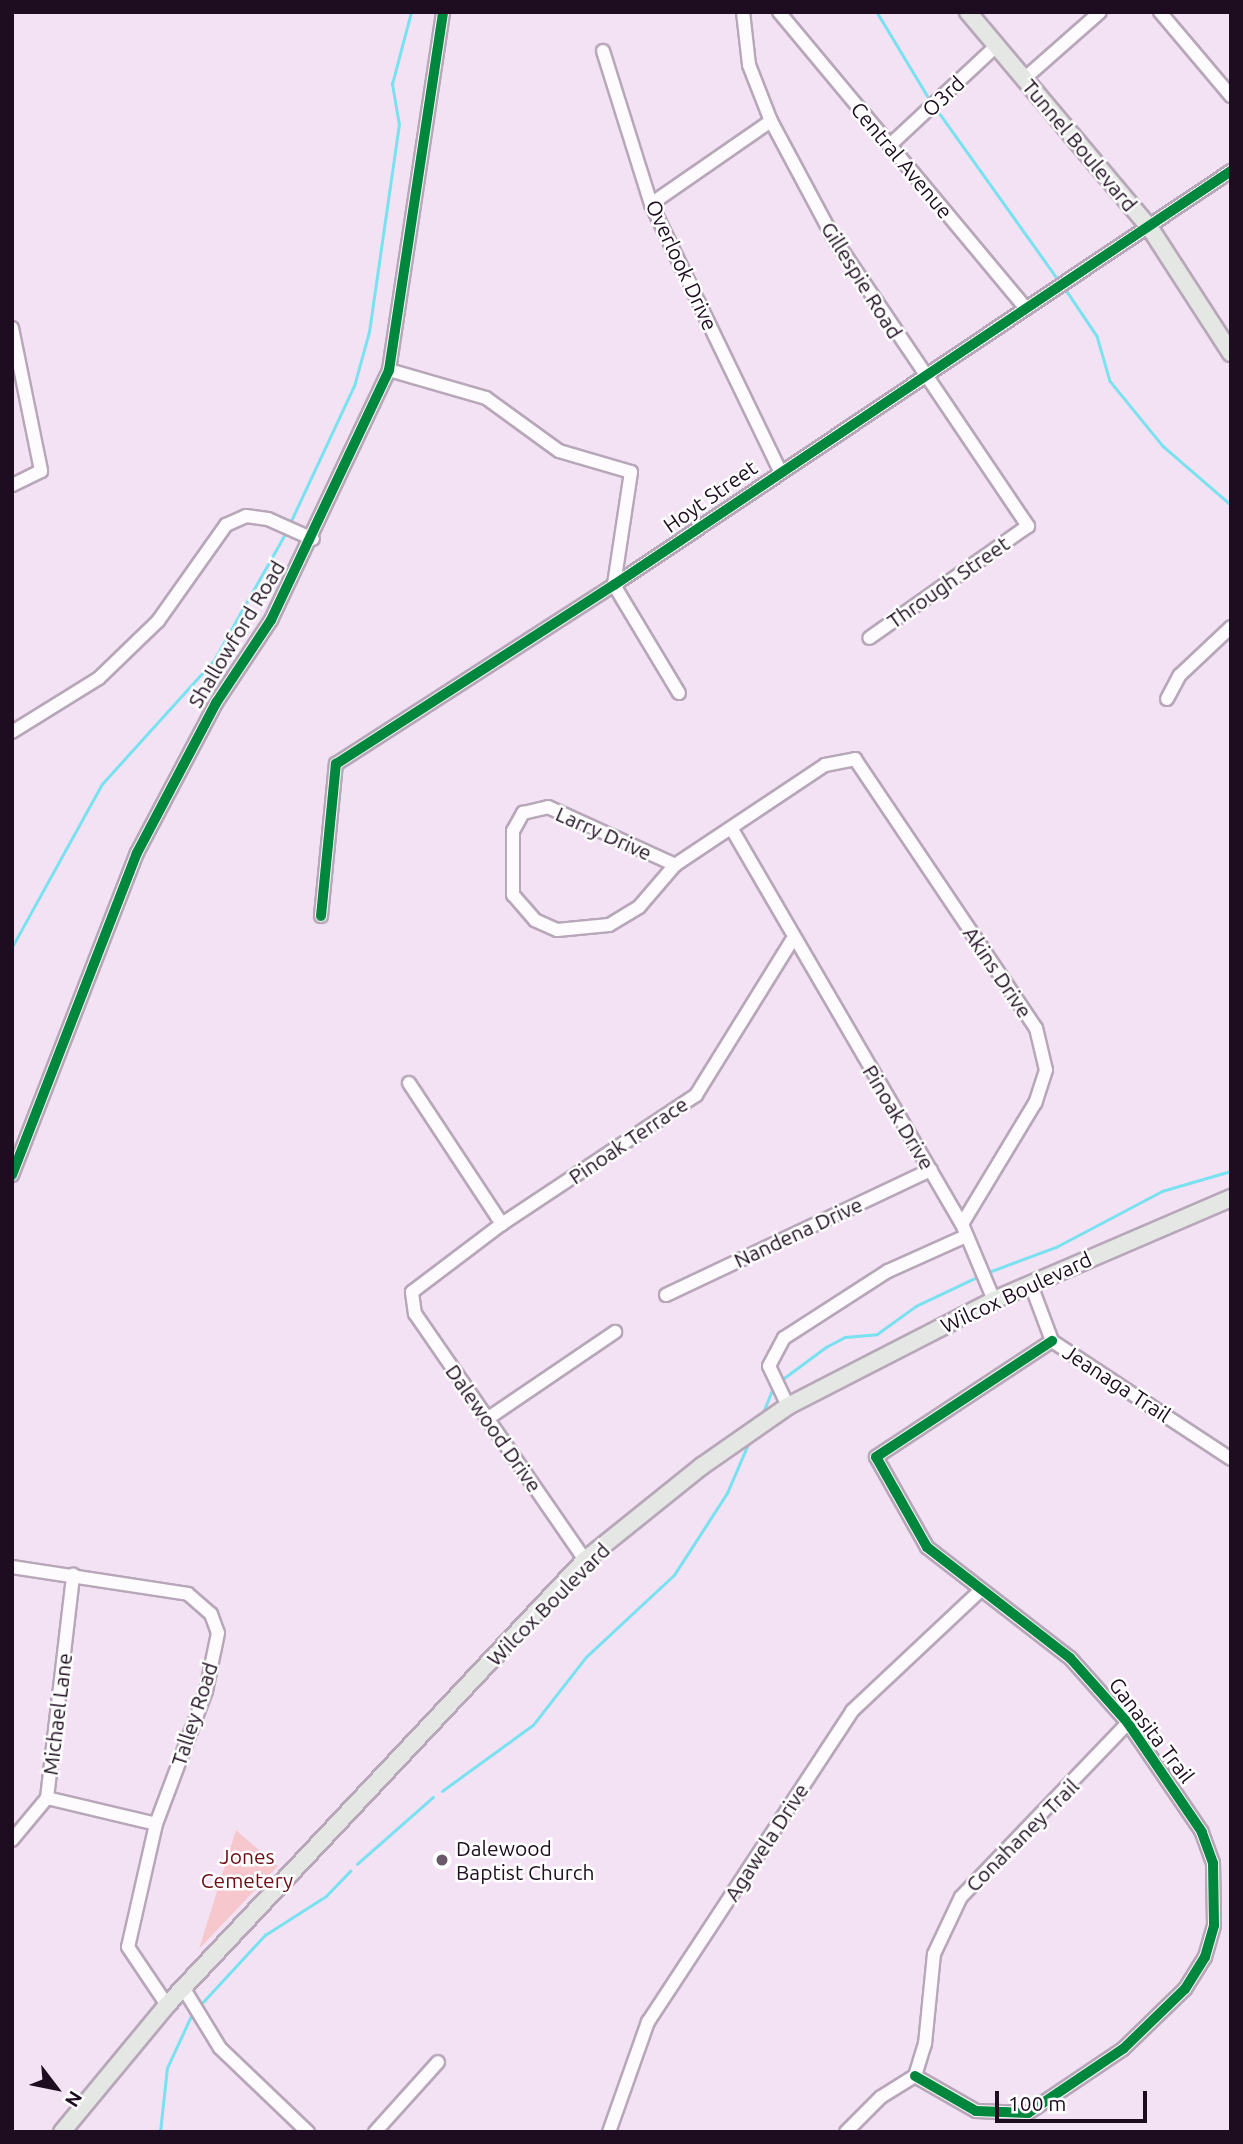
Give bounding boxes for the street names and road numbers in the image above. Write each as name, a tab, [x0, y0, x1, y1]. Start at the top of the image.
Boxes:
street label: O3rd	[917, 70, 969, 122]
street label: Tunnel Boulevard	[1017, 74, 1143, 216]
street label: Central Avenue	[846, 97, 958, 223]
street label: Overlook Drive	[641, 196, 723, 334]
street label: Gillespie Road	[816, 217, 908, 343]
street label: Hoyt Street	[658, 455, 762, 537]
street label: Through Street	[882, 531, 1014, 633]
street label: Shallowford Road	[182, 556, 290, 712]
street label: Larry Drive	[552, 801, 656, 865]
street label: Akins Drive	[958, 921, 1038, 1023]
street label: Pinoak Drive	[858, 1060, 940, 1174]
street label: Pinoak Terrace	[564, 1091, 692, 1189]
street label: Nandena Drive	[730, 1191, 866, 1273]
street label: Wilcox Boulevard	[937, 1246, 1095, 1338]
street label: Jeanaga Trail	[1058, 1339, 1176, 1427]
street label: Dalewood Drive	[441, 1359, 547, 1497]
street label: Wilcox Boulevard	[481, 1537, 615, 1671]
street label: Michael Lane	[37, 1651, 77, 1777]
street label: Talley Road	[165, 1659, 223, 1769]
street label: Ganasita Trail	[1104, 1672, 1200, 1788]
street label: Conahaney Trail	[960, 1773, 1084, 1897]
street label: Agawela Drive	[719, 1778, 813, 1906]

